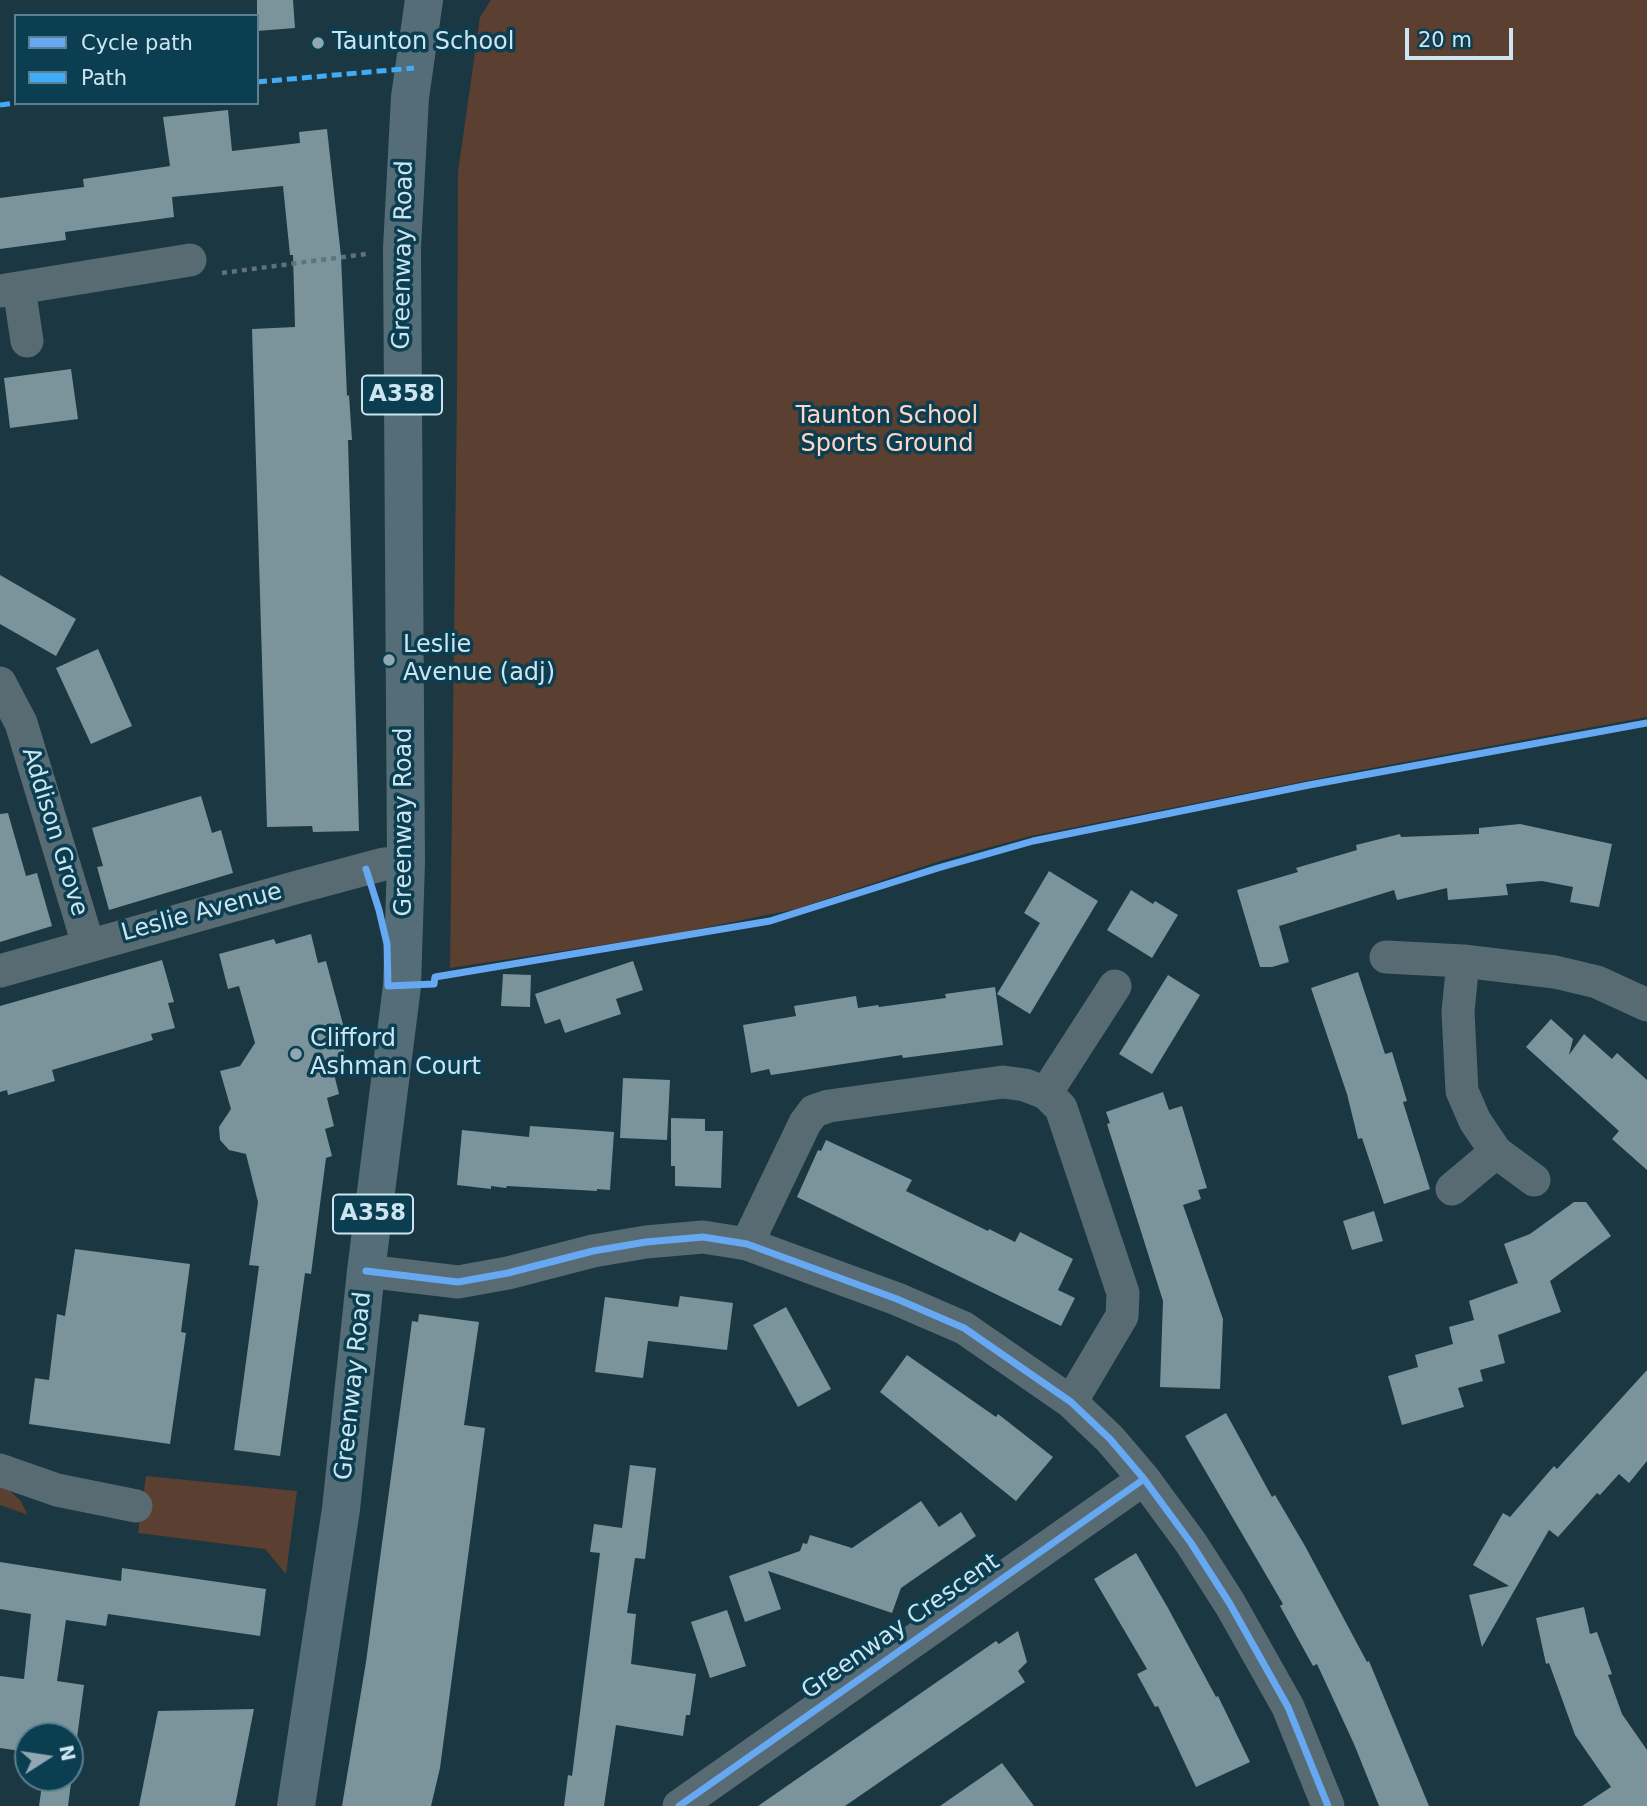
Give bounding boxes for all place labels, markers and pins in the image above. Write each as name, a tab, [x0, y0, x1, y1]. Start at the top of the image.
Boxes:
place label: Taunton School	[332, 29, 514, 57]
marker: Taunton School	[310, 35, 326, 51]
place label: Leslie Avenue (adj)	[403, 632, 555, 688]
marker: Leslie Avenue (adj)	[381, 652, 397, 668]
place label: Clifford Ashman Court	[310, 1026, 481, 1082]
marker: Clifford Ashman Court	[288, 1046, 304, 1062]

